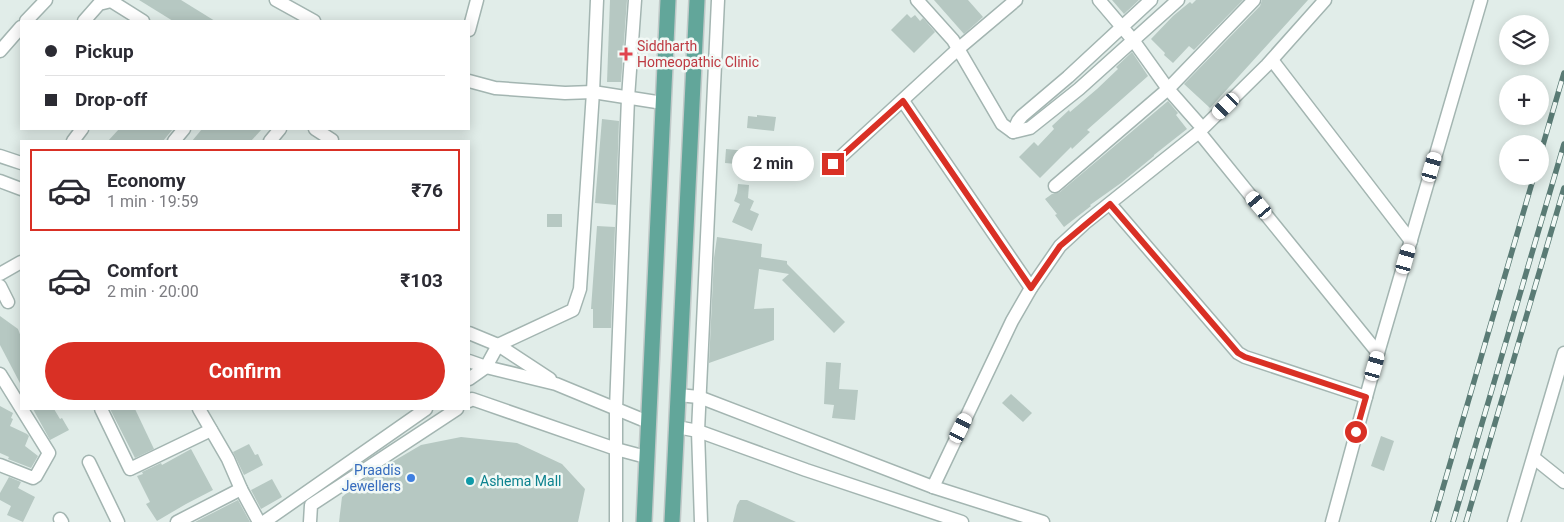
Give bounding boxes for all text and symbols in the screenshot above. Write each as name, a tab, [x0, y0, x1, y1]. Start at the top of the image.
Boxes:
map controls	[1499, 15, 1549, 185]
button: layers	[1499, 15, 1549, 65]
place label: Siddharth Homeopathic Clinic	[637, 38, 759, 70]
text: Pickup	[75, 40, 134, 63]
marker: Siddharth Homeopathic Clinic	[619, 47, 633, 61]
button: +	[1499, 75, 1549, 125]
text: Drop-off	[75, 88, 147, 111]
car	[1210, 90, 1242, 122]
button: −	[1499, 135, 1549, 185]
callout: 2 min	[733, 146, 816, 182]
car	[1420, 151, 1443, 183]
route end	[822, 153, 844, 175]
text: 2 min	[753, 154, 793, 173]
icon: car	[47, 168, 92, 213]
text: Economy	[107, 169, 186, 192]
text: ₹76	[411, 179, 443, 202]
car	[1243, 189, 1274, 221]
text: 1 min · 19:59	[107, 192, 199, 211]
car	[1394, 243, 1417, 275]
icon: car	[47, 258, 92, 303]
text: Comfort	[107, 259, 178, 282]
text: ₹103	[400, 269, 443, 292]
text: 2 min · 20:00	[107, 282, 199, 301]
button: Confirm	[45, 342, 445, 400]
car	[1363, 350, 1386, 382]
car	[947, 411, 974, 445]
route start	[1345, 421, 1367, 443]
place label: Praadis Jewellers	[342, 462, 401, 494]
marker: Praadis Jewellers	[405, 472, 417, 484]
place label: Ashema Mall	[480, 473, 562, 489]
marker: Ashema Mall	[464, 475, 476, 487]

